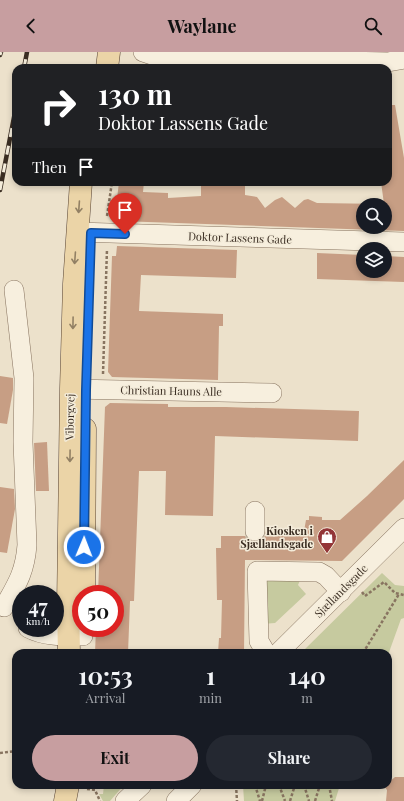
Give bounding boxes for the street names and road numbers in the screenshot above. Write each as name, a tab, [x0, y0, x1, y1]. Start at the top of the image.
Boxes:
street label: Doktor Lassens Gade	[188, 228, 293, 247]
street label: Christian Hauns Alle	[120, 382, 222, 399]
street label: Viborgvej	[62, 394, 77, 441]
street label: Sjællandsgade	[311, 560, 371, 621]

